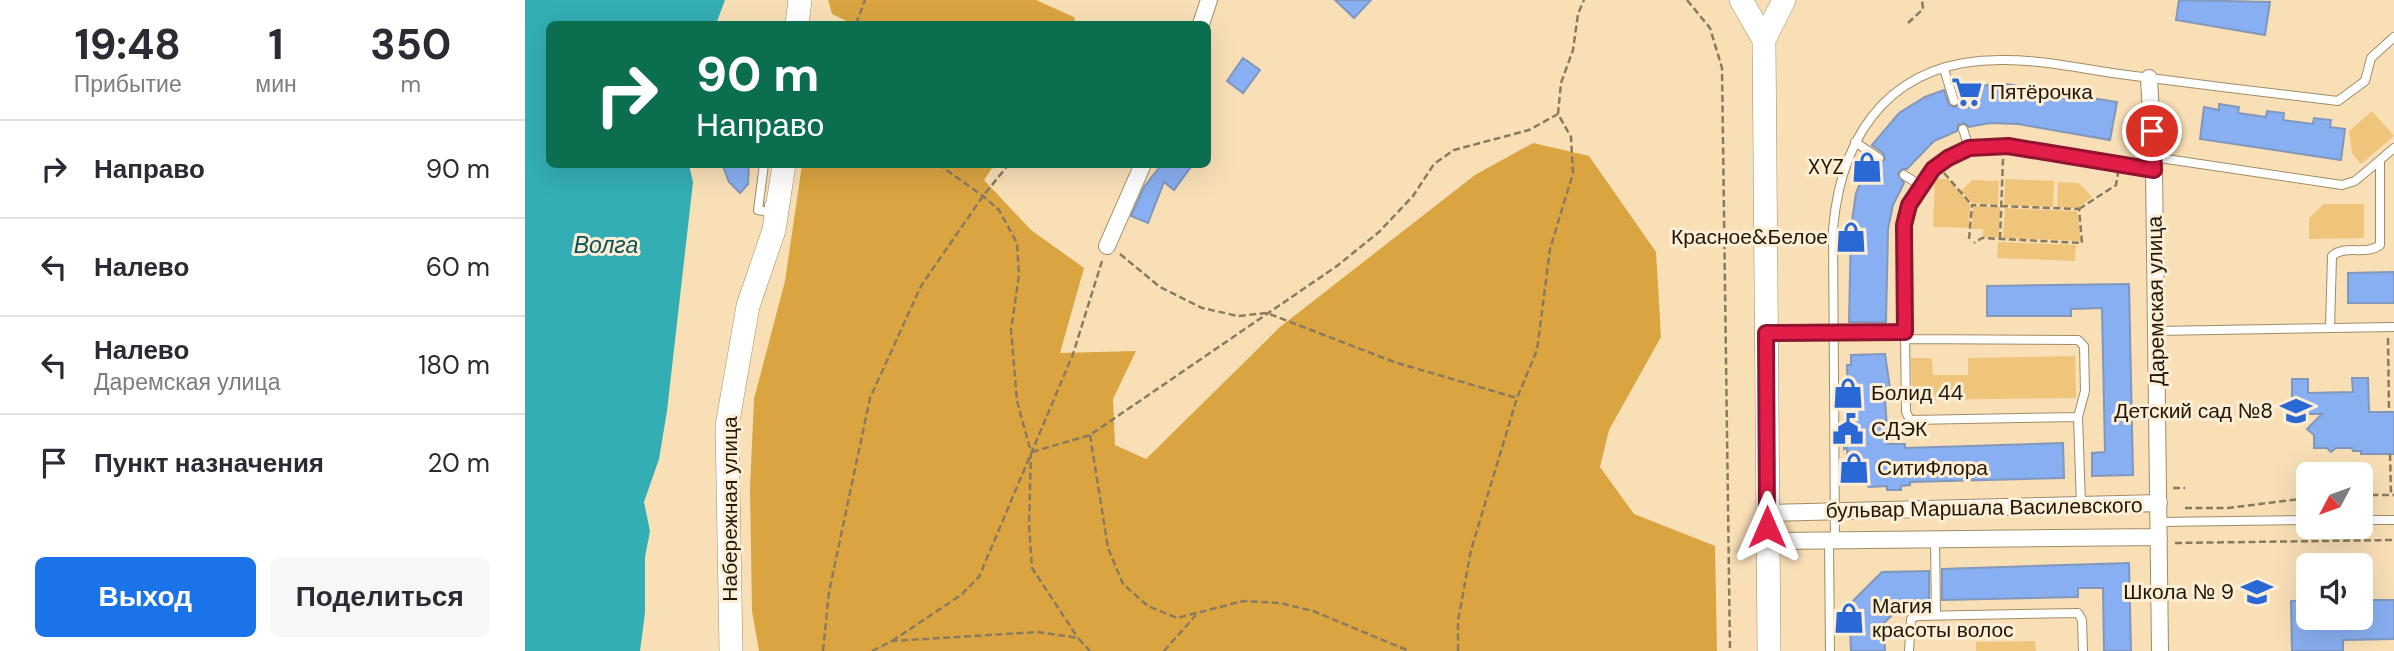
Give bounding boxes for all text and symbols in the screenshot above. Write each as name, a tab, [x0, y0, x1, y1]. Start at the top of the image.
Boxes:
text: 19:48	[74, 17, 181, 72]
text: 1	[268, 17, 284, 72]
text: 350	[370, 17, 451, 72]
text: 90 m	[696, 42, 819, 106]
icon: right	[581, 49, 672, 140]
text: Прибытие	[74, 69, 182, 99]
text: мин	[255, 69, 297, 99]
text: m	[401, 69, 421, 99]
supermarket icon: Пятёрочка	[1950, 75, 1984, 109]
place label: Пятёрочка	[1990, 78, 2093, 106]
pin	[2122, 101, 2182, 161]
text: Направо	[696, 104, 824, 146]
icon: arrive	[2133, 112, 2171, 150]
icon: right	[35, 150, 73, 188]
shop icon: XYZ	[1850, 150, 1884, 184]
text: Направо	[94, 152, 205, 186]
text: 90 m	[426, 152, 490, 186]
place label: XYZ	[1808, 153, 1844, 181]
street label: Даремская улица	[2141, 215, 2171, 386]
shop icon: Красное&Белое	[1834, 220, 1868, 254]
place label: Красное&Белое	[1671, 223, 1828, 251]
water label: Волга	[574, 230, 638, 260]
icon: left	[35, 248, 73, 286]
text: Налево	[94, 250, 189, 284]
text: 60 m	[426, 250, 490, 284]
text: Налево	[94, 333, 189, 367]
icon: left	[35, 346, 73, 384]
text: 180 m	[418, 348, 490, 382]
text: Даремская улица	[94, 367, 280, 397]
shop icon: Болид 44	[1831, 376, 1865, 410]
place label: Болид 44	[1871, 379, 1964, 407]
school or university icon: Детский сад №8	[2279, 394, 2313, 428]
place label: Детский сад №8	[2114, 397, 2273, 425]
public building icon: СДЭК	[1831, 412, 1865, 446]
place label: СДЭК	[1871, 415, 1928, 443]
street label: Набережная улица	[716, 416, 744, 602]
icon: arrive	[35, 444, 73, 482]
text: Пункт назначения	[94, 446, 324, 480]
text: 20 m	[427, 446, 490, 480]
shop icon: СитиФлора	[1837, 451, 1871, 485]
place label: СитиФлора	[1877, 454, 1988, 482]
north arrow	[2296, 462, 2373, 539]
map controls	[2296, 462, 2373, 630]
position arrow	[1730, 490, 1804, 564]
street label: бульвар Маршала Василевского	[1825, 491, 2143, 525]
button: sound	[2296, 553, 2373, 630]
button: Выход	[35, 557, 256, 637]
button: Поделиться	[270, 557, 490, 637]
school or university icon: Школа № 9	[2240, 575, 2274, 609]
place label: Школа № 9	[2123, 578, 2234, 606]
place label: Магия красоты волос	[1872, 592, 2014, 644]
shop icon: Магия красоты волос	[1832, 601, 1866, 635]

